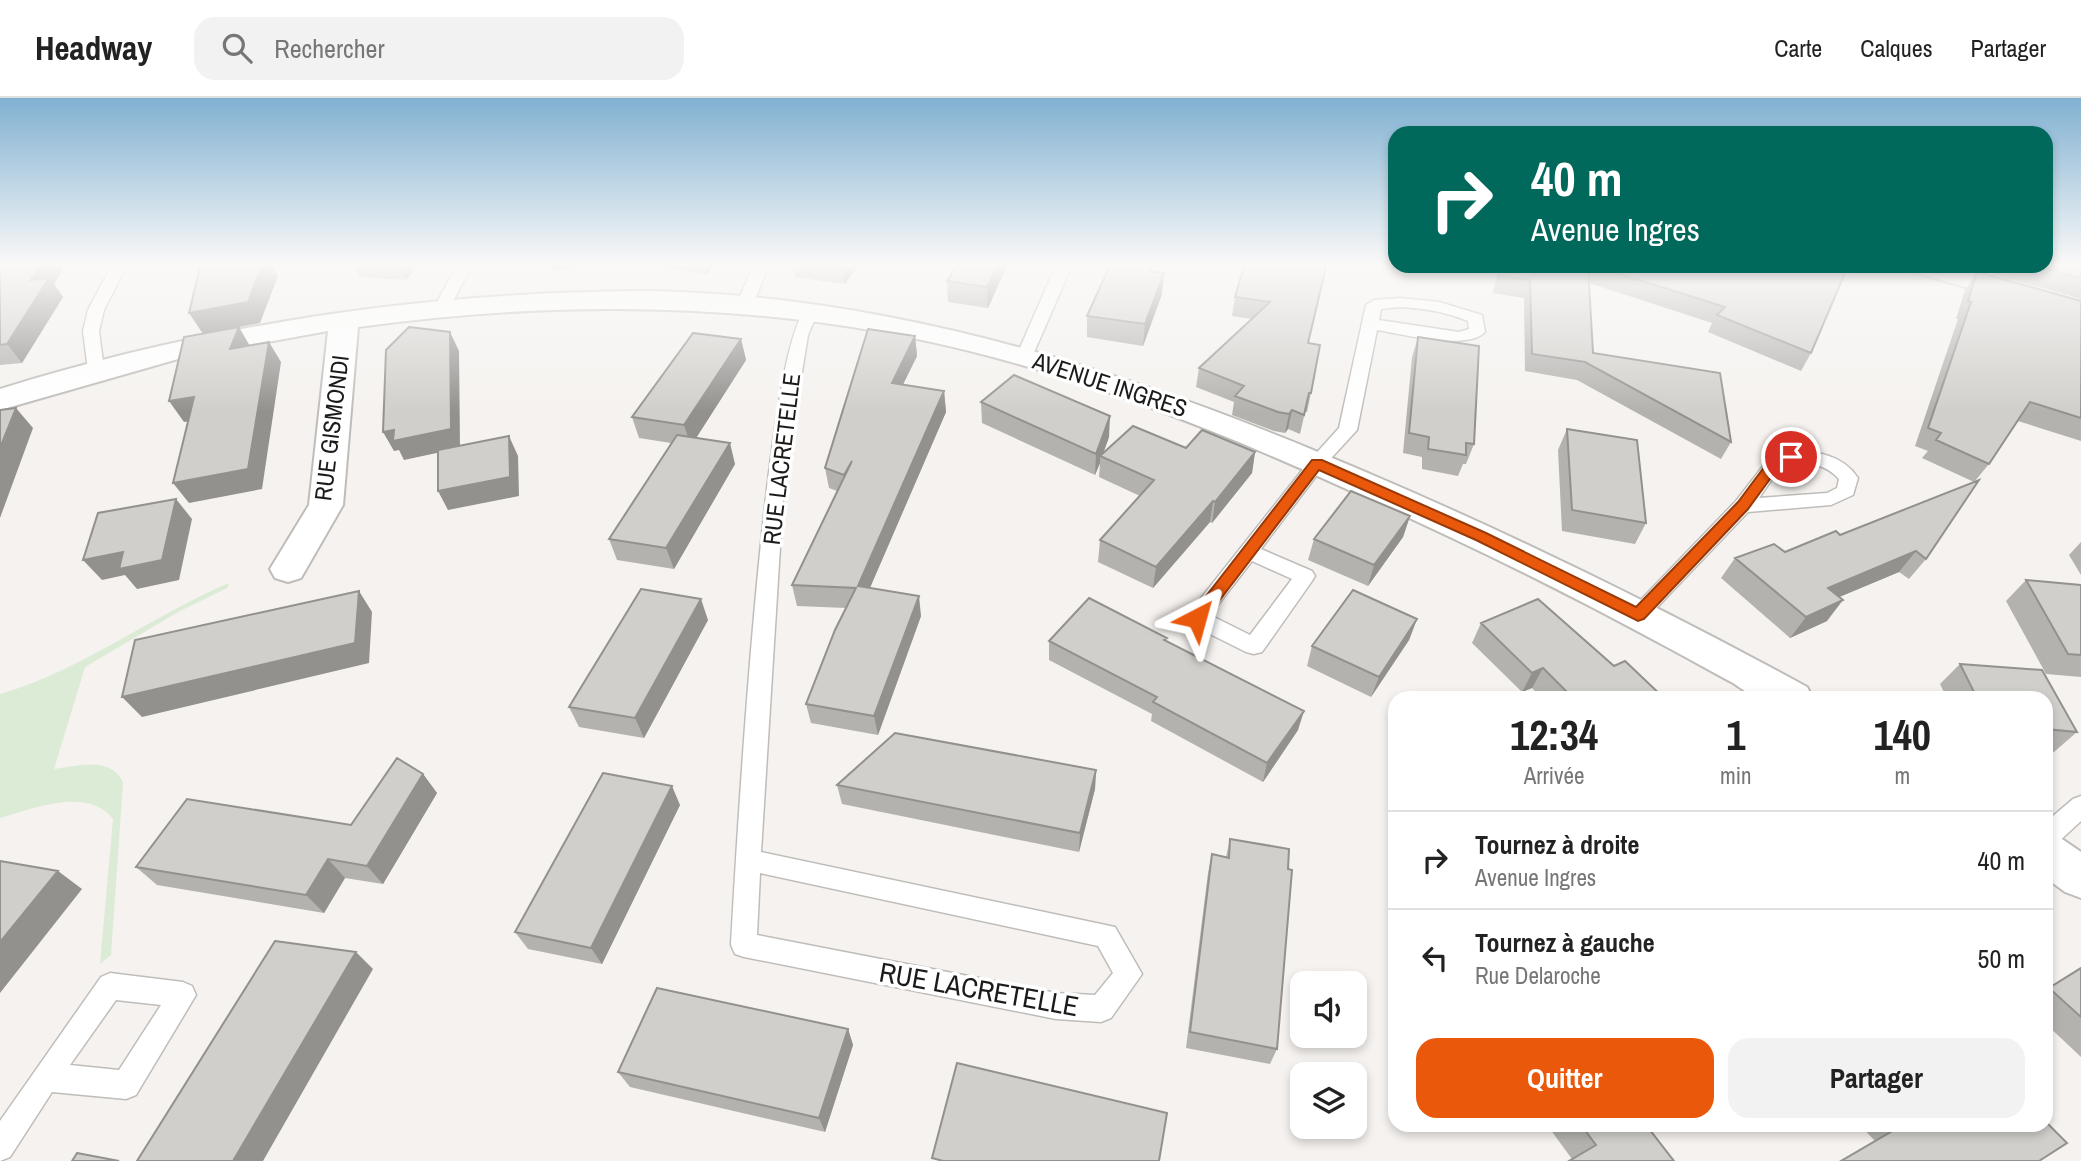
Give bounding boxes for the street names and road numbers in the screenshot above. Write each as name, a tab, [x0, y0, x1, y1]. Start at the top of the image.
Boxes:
street label: AVENUE INGRES	[1028, 344, 1192, 424]
street label: RUE GISMONDI	[306, 353, 356, 503]
street label: RUE LACRETELLE	[755, 371, 807, 547]
street label: RUE LACRETELLE	[876, 953, 1082, 1025]

